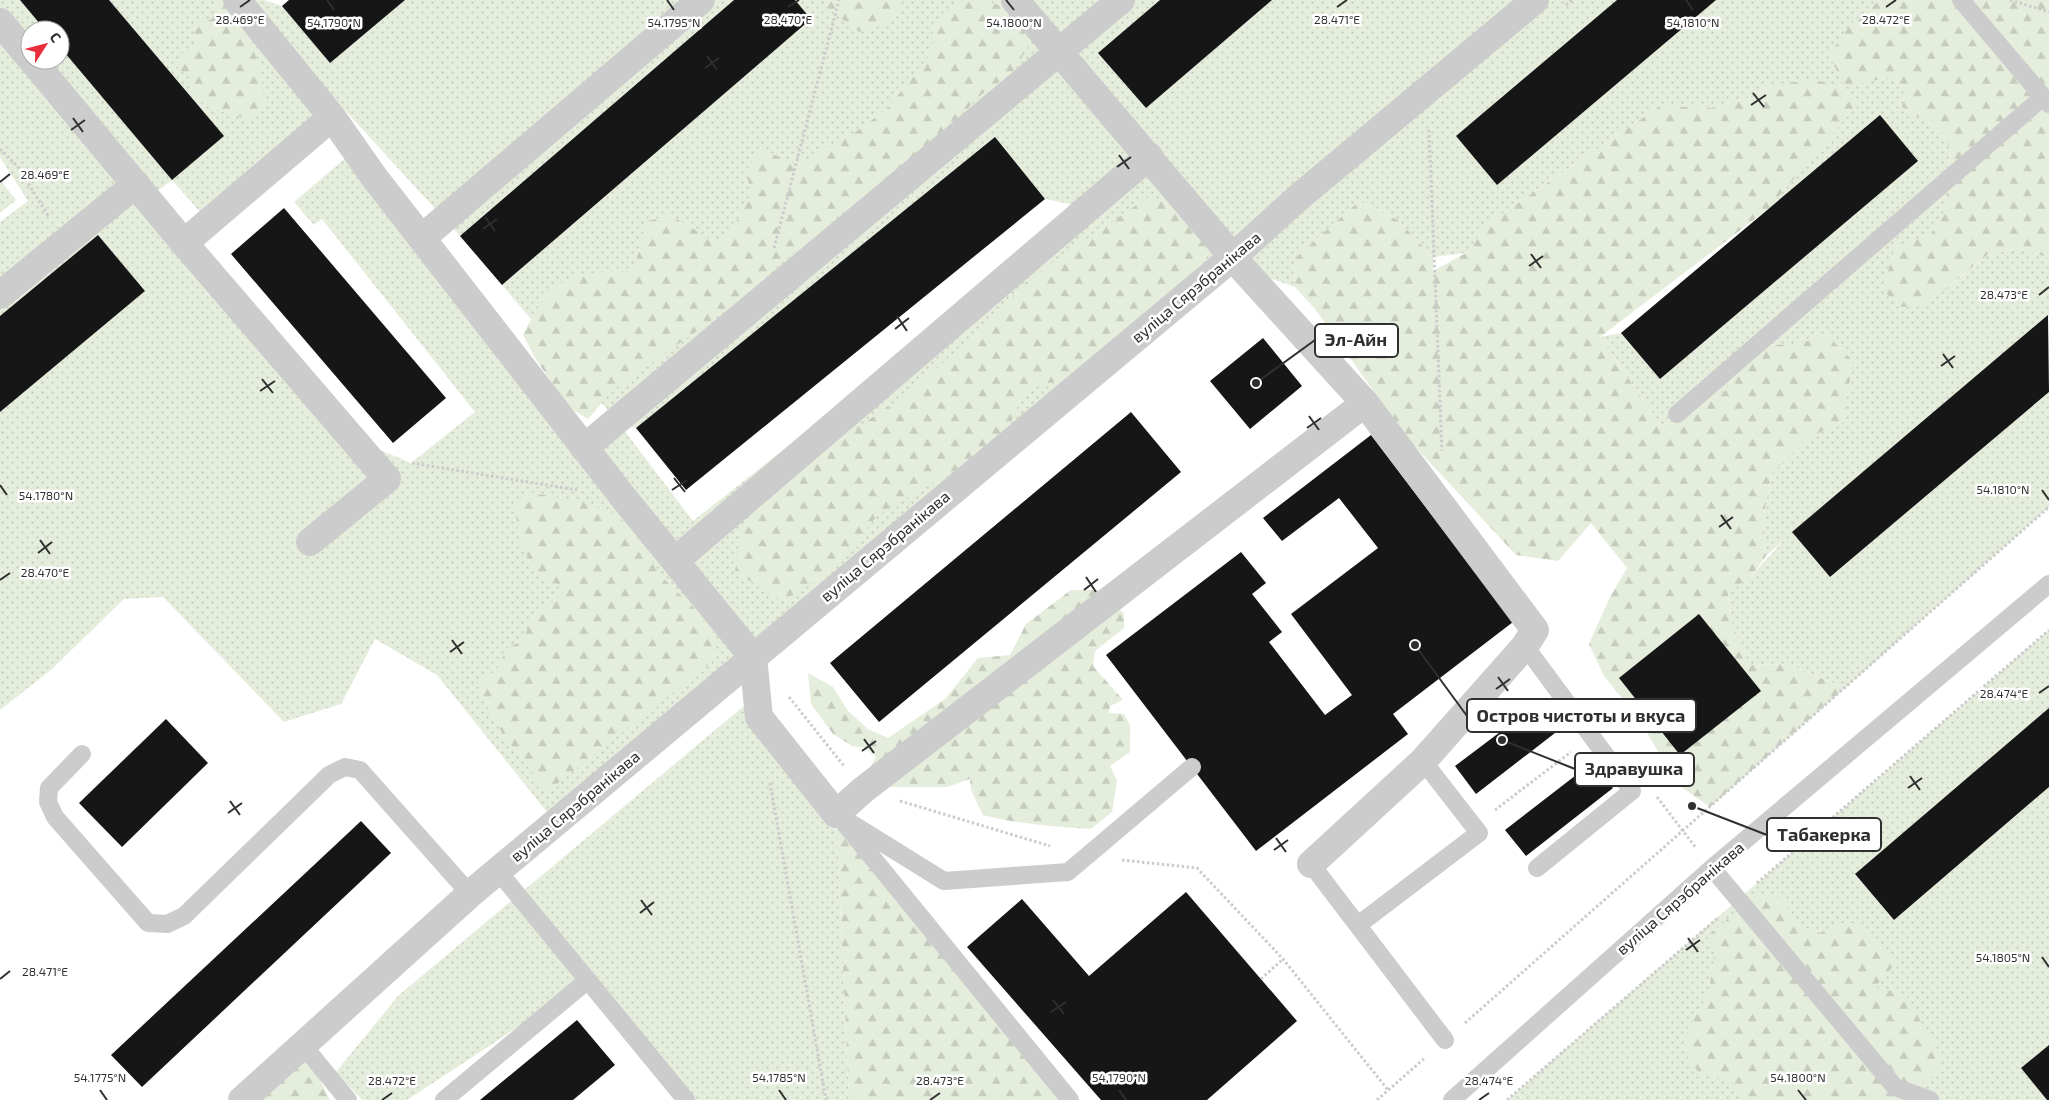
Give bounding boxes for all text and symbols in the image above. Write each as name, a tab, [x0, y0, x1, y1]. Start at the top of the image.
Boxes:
text: 28.469°E	[216, 12, 265, 26]
text: 28.470°E	[764, 12, 813, 26]
text: 28.471°E	[1314, 12, 1360, 26]
text: 28.472°E	[1862, 12, 1910, 26]
text: 54.1790°N	[307, 15, 361, 29]
text: 54.1795°N	[647, 15, 701, 29]
text: 54.1800°N	[986, 15, 1042, 29]
text: 54.1810°N	[1667, 15, 1719, 29]
north arrow	[20, 20, 70, 70]
text: С	[47, 29, 65, 45]
text: 28.469°E	[21, 167, 70, 181]
street label: вуліца Сярэбранікава	[1127, 227, 1265, 347]
text: 28.473°E	[1980, 287, 2028, 301]
callout: Эл-Айн	[1315, 324, 1398, 357]
text: Эл-Айн	[1325, 328, 1387, 350]
text: 54.1810°N	[1977, 482, 2029, 496]
street label: вуліца Сярэбранікава	[816, 486, 954, 606]
text: 54.1780°N	[19, 488, 73, 502]
text: 28.470°E	[21, 565, 70, 579]
text: 28.474°E	[1980, 686, 2029, 700]
callout: Остров чистоты и вкуса	[1467, 699, 1696, 732]
text: Остров чистоты и вкуса	[1477, 704, 1685, 726]
street label: вуліца Сярэбранікава	[506, 746, 644, 866]
callout: Здравушка	[1575, 753, 1694, 786]
text: Здравушка	[1585, 757, 1683, 779]
callout: Табакерка	[1767, 818, 1881, 851]
text: Табакерка	[1777, 823, 1871, 845]
street label: вуліца Сярэбранікава	[1612, 837, 1748, 959]
text: 54.1805°N	[1976, 950, 2030, 964]
text: 28.471°E	[22, 964, 68, 978]
text: 54.1775°N	[74, 1070, 126, 1084]
text: 54.1785°N	[752, 1070, 806, 1084]
text: 54.1790°N	[1092, 1070, 1146, 1084]
text: 54.1800°N	[1770, 1070, 1826, 1084]
text: 28.472°E	[368, 1073, 416, 1087]
text: 28.473°E	[916, 1073, 964, 1087]
text: 28.474°E	[1465, 1073, 1514, 1087]

